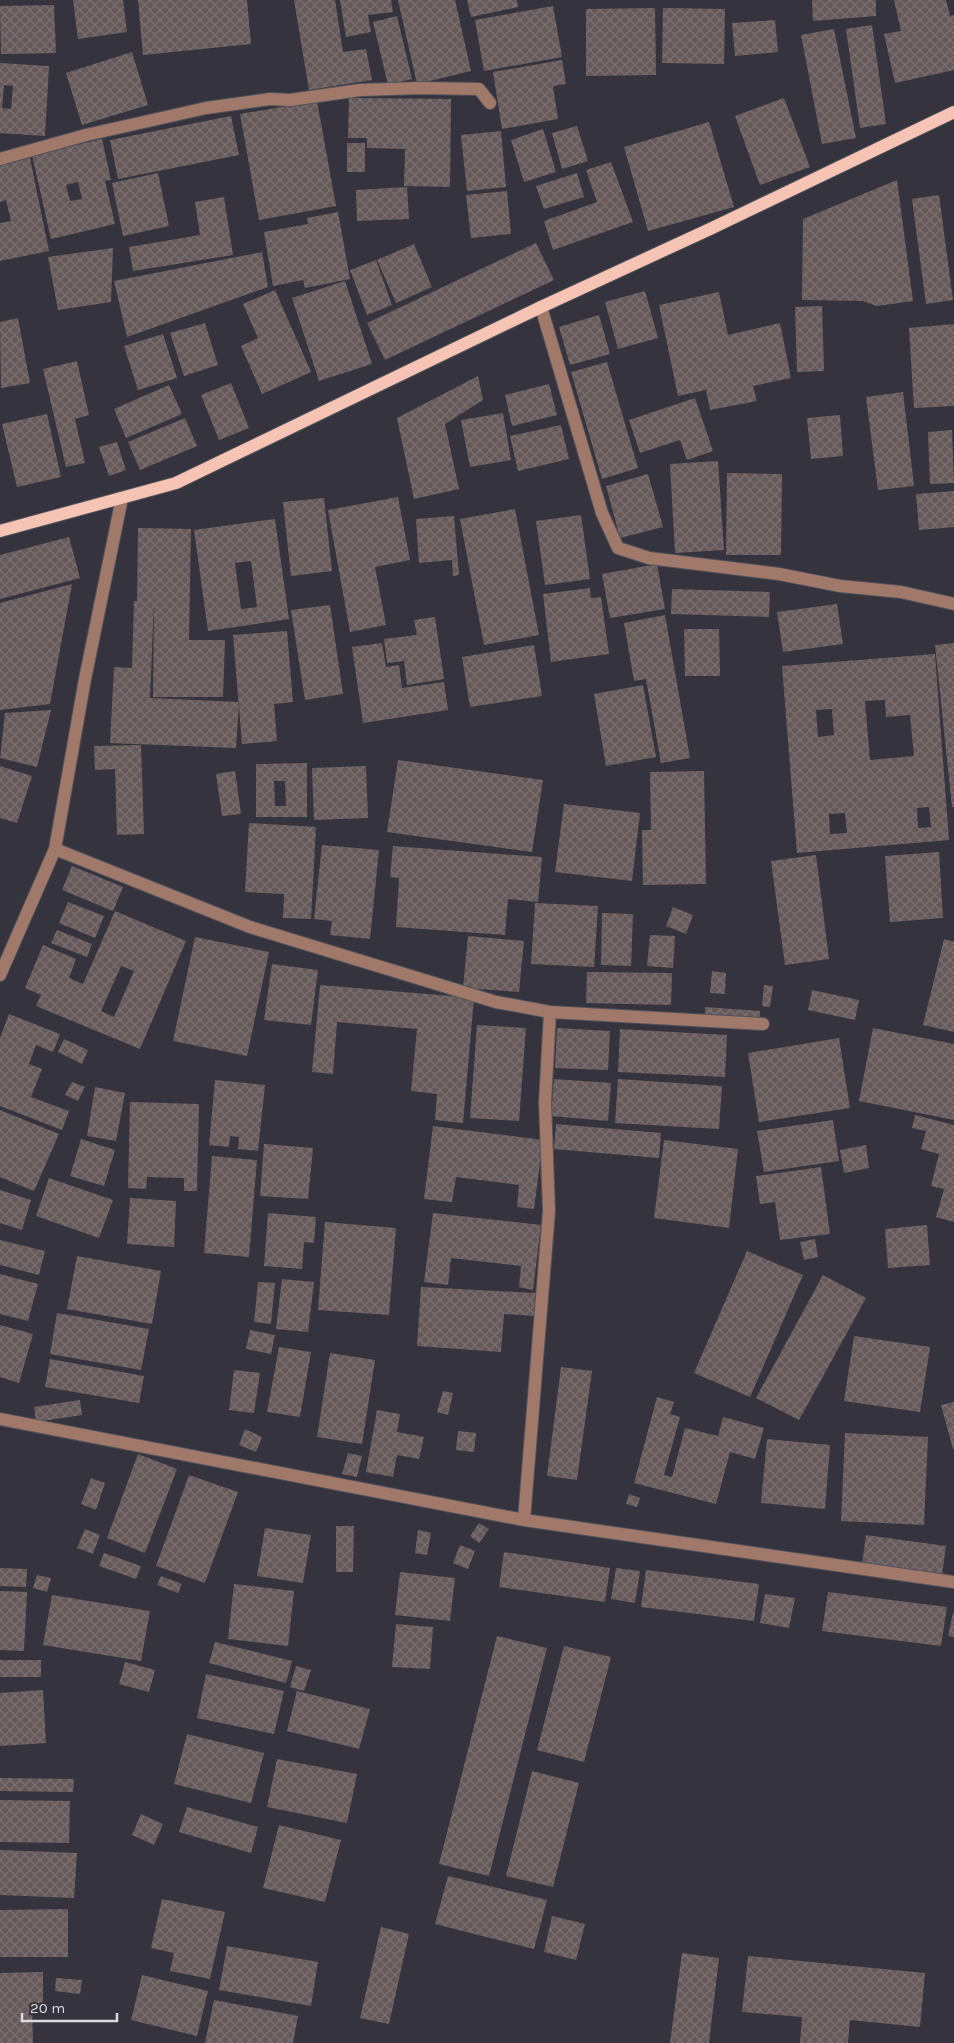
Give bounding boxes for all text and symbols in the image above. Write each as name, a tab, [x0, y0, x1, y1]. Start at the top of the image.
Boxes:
scale bar	[22, 1990, 118, 2022]
text: 20 m	[30, 1999, 65, 2017]

